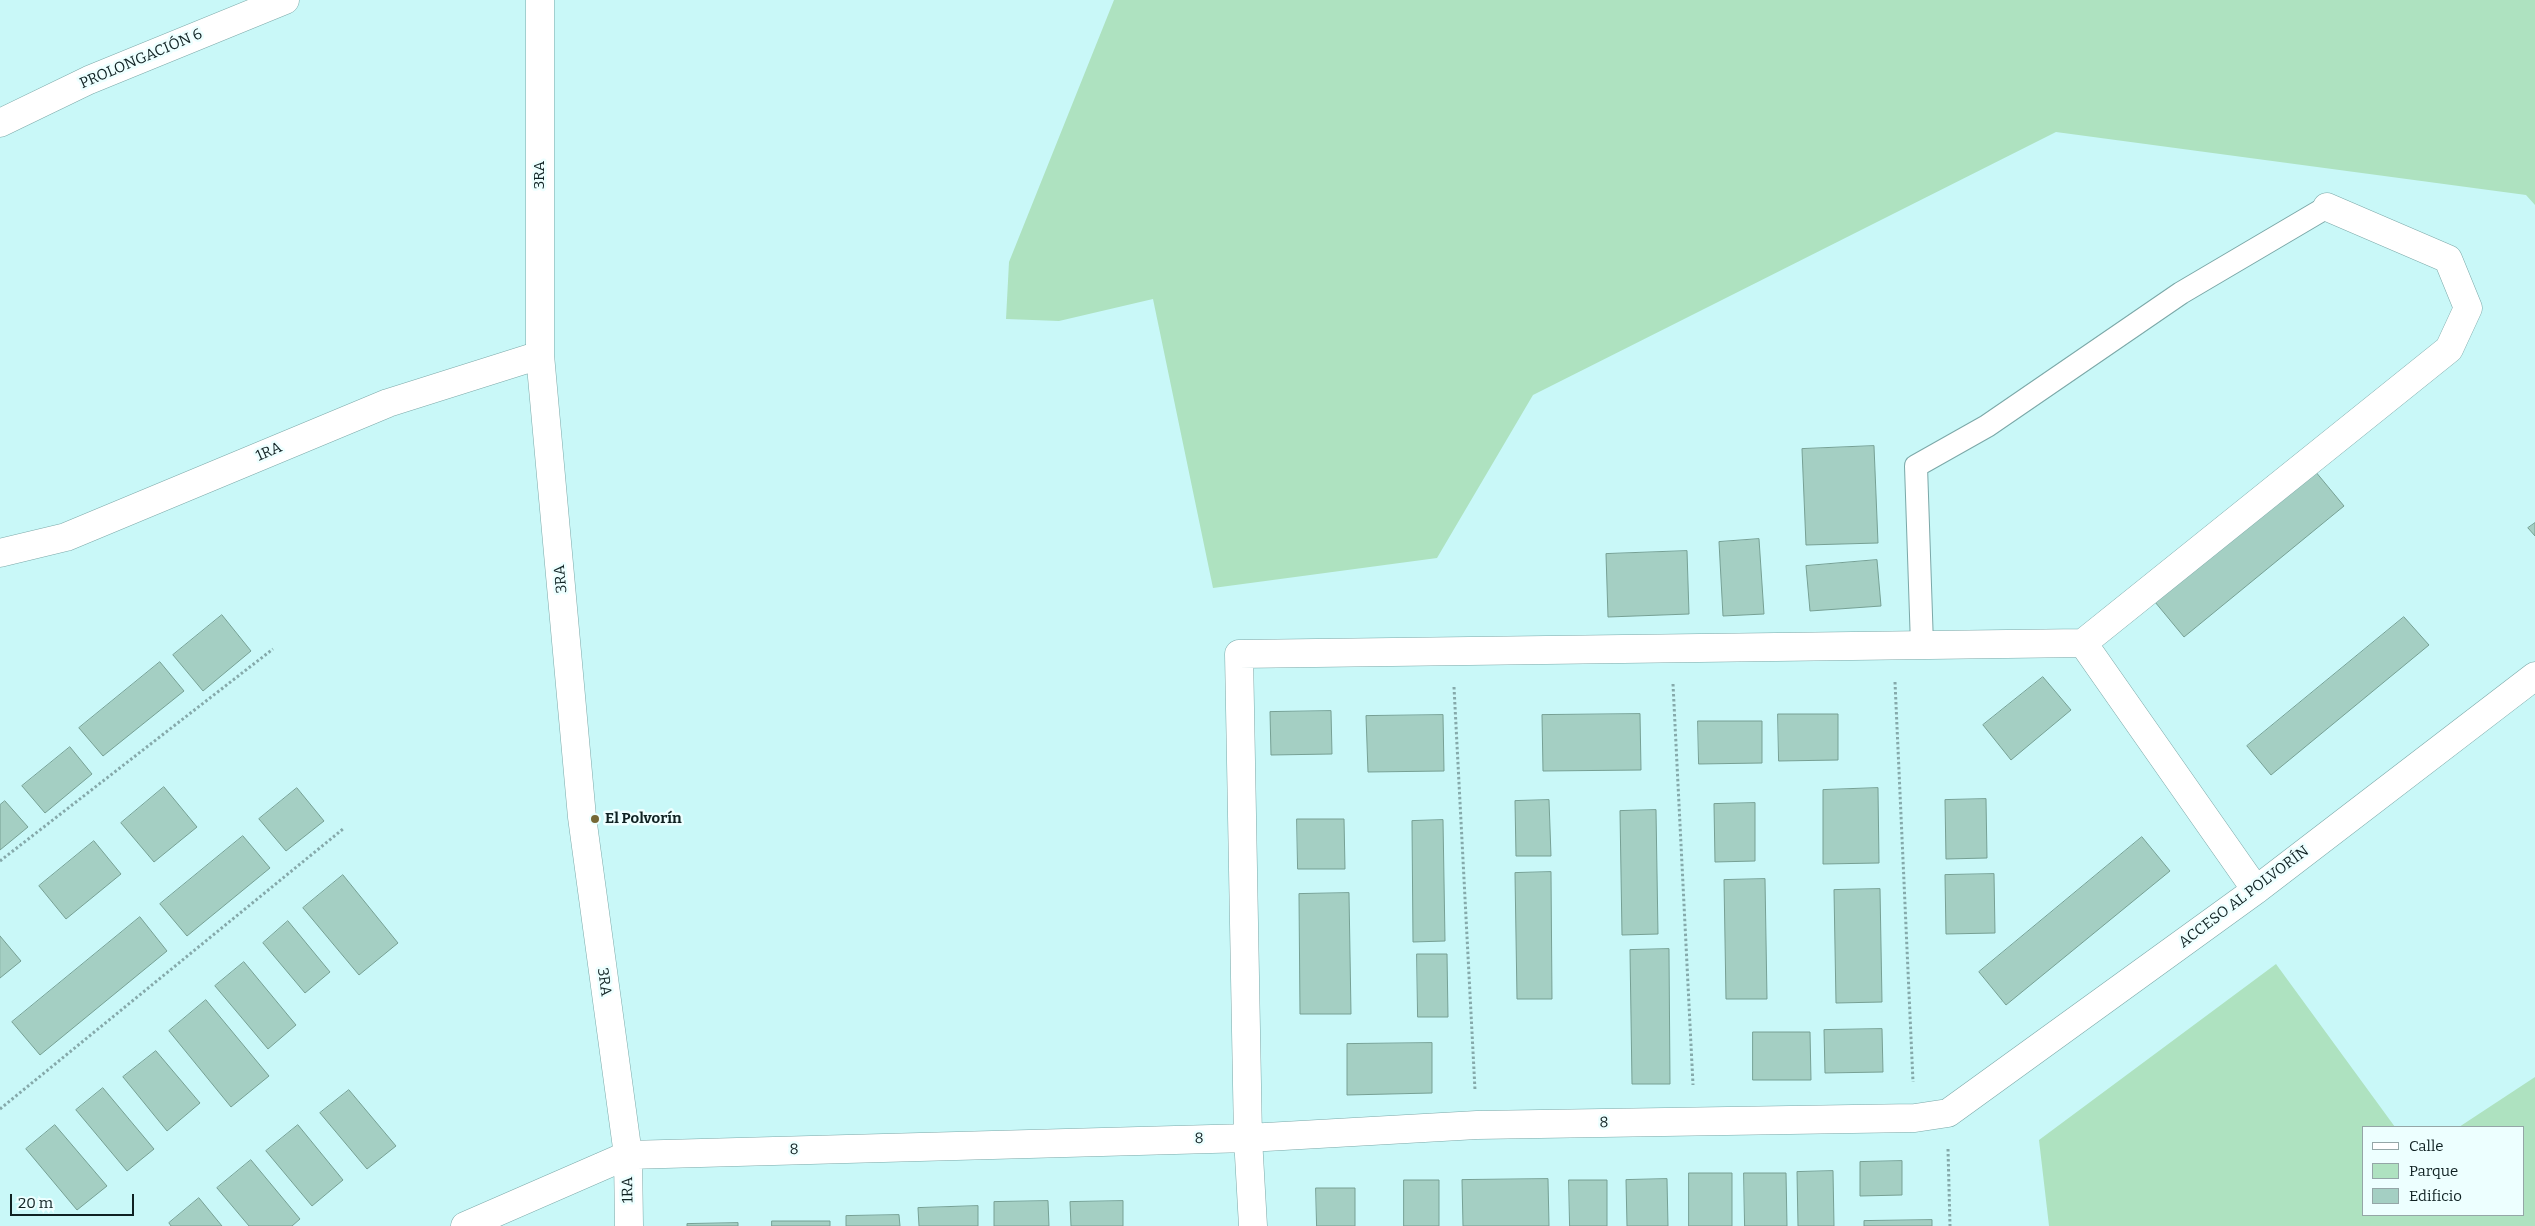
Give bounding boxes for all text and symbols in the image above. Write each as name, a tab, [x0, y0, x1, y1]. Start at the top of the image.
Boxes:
street label: PROLONGACIÓN 6	[77, 25, 205, 93]
street label: 3RA	[531, 161, 549, 189]
street label: 1RA	[253, 439, 285, 465]
street label: 3RA	[551, 564, 571, 594]
place label: El Polvorín	[605, 810, 682, 828]
marker: El Polvorín	[589, 813, 601, 825]
street label: ACCESO AL POLVORÍN	[2175, 842, 2313, 952]
street label: 3RA	[593, 967, 615, 997]
street label: 8	[1599, 1114, 1609, 1132]
legend	[2362, 1126, 2525, 1216]
street label: 8	[1194, 1130, 1204, 1148]
text: Calle	[2409, 1137, 2443, 1155]
street label: 8	[789, 1141, 799, 1159]
text: Parque	[2409, 1162, 2458, 1180]
street label: 1RA	[619, 1177, 637, 1203]
scale bar	[12, 1184, 136, 1216]
text: Edificio	[2409, 1187, 2462, 1205]
text: 20 m	[18, 1194, 53, 1212]

